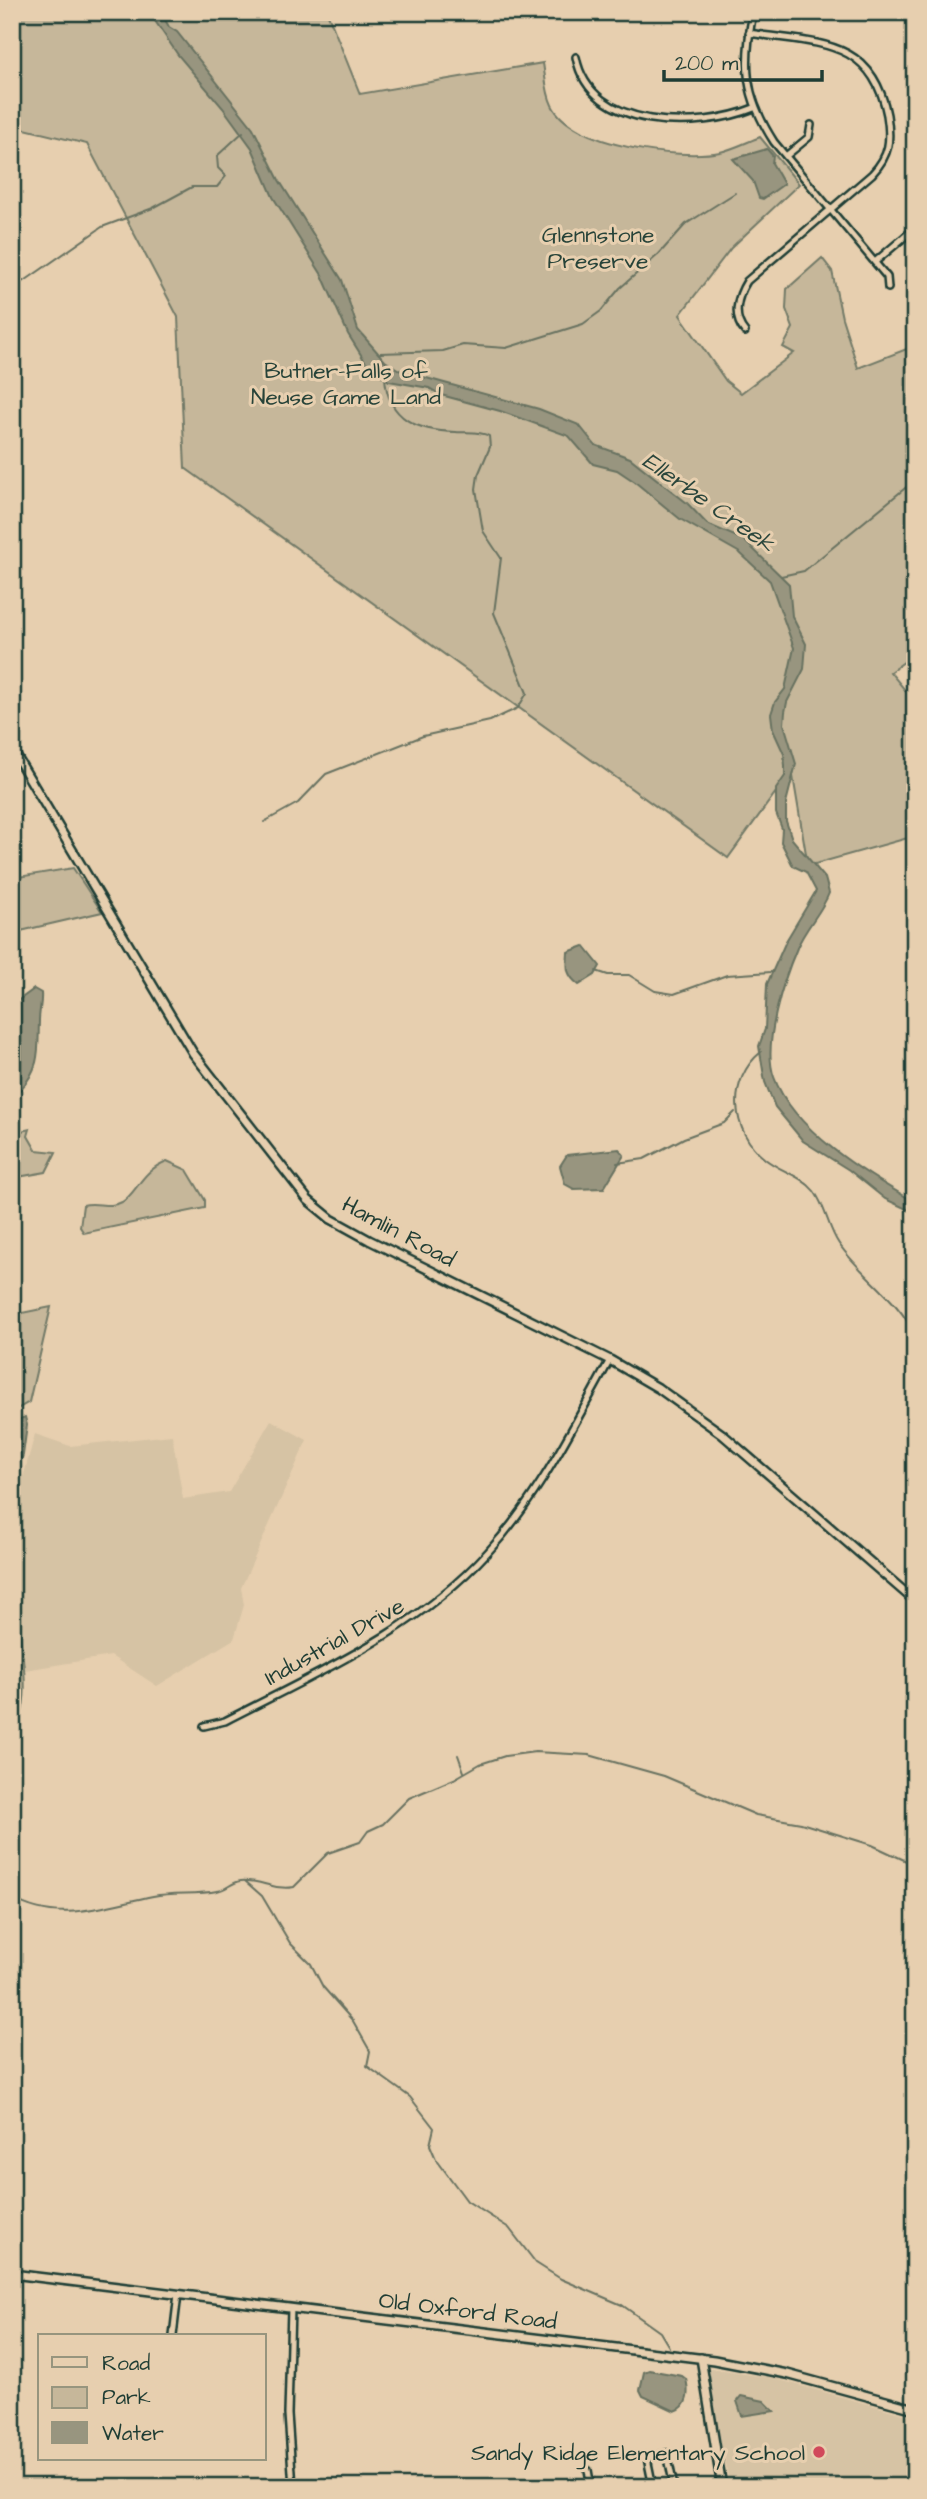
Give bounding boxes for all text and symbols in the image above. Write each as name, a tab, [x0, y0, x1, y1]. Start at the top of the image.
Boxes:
scale bar	[664, 38, 822, 82]
text: 200 m	[675, 49, 739, 78]
park label: Glennstone Preserve	[542, 219, 654, 277]
park label: Butner-Falls of Neuse Game Land	[251, 355, 441, 413]
water label: Ellerbe Creek	[635, 444, 783, 562]
street label: Hamlin Road	[336, 1189, 461, 1275]
street label: Industrial Drive	[259, 1590, 410, 1694]
street label: Old Oxford Road	[377, 2284, 559, 2338]
legend	[38, 2334, 266, 2460]
text: Road	[102, 2349, 150, 2378]
text: Park	[102, 2383, 151, 2412]
text: Water	[102, 2419, 164, 2448]
place label: Sandy Ridge Elementary School	[471, 2437, 805, 2470]
marker: Sandy Ridge Elementary School	[811, 2444, 827, 2460]

